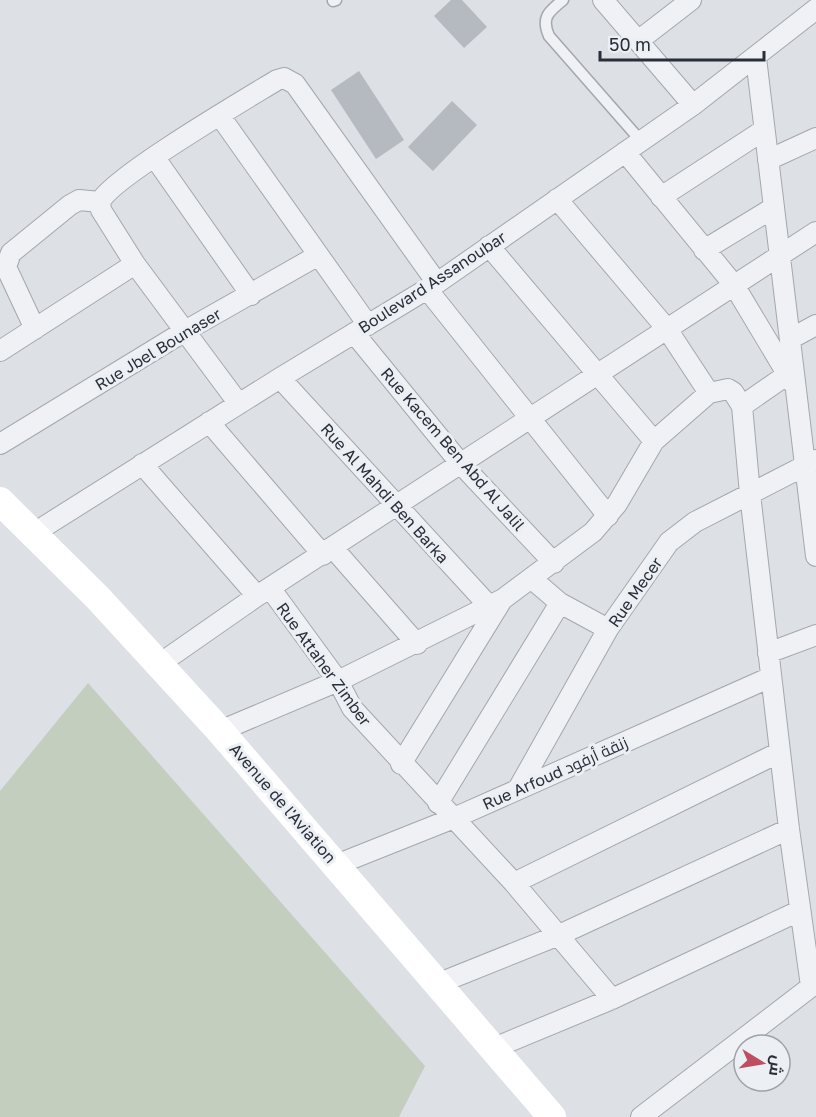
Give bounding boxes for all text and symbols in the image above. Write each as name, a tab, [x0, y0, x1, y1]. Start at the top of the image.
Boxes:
scale bar	[600, 24, 764, 62]
text: 50 m	[609, 33, 651, 55]
street label: Boulevard Assanoubar	[354, 227, 510, 337]
street label: Rue Jbel Bounaser	[91, 303, 225, 395]
street label: Rue Kacem Ben Abd Al Jalil	[377, 363, 529, 535]
street label: Rue Al Mahdi Ben Barka	[317, 419, 453, 567]
street label: Rue Mecer	[604, 553, 666, 631]
street label: Rue Attaher Zimber	[272, 598, 376, 730]
street label: Rue Arfoud زنقة أرفود	[479, 732, 631, 814]
street label: Avenue de l'Aviation	[225, 739, 341, 867]
north arrow	[732, 1033, 792, 1093]
text: ش	[765, 1054, 788, 1078]

